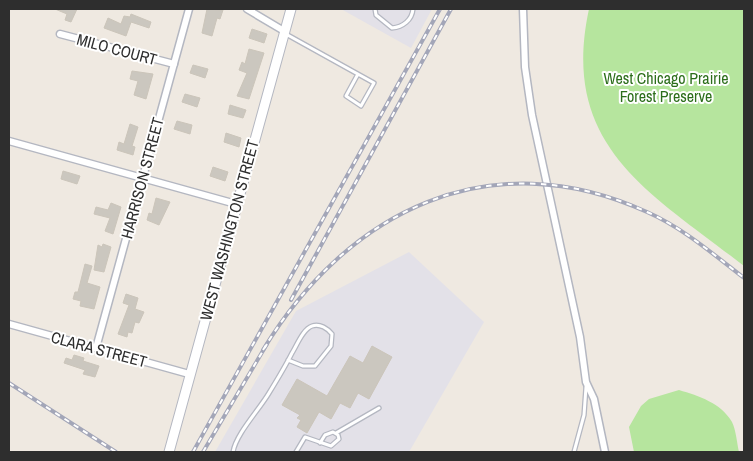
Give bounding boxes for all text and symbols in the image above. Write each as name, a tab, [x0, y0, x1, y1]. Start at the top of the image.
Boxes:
street label: MILO COURT	[74, 28, 160, 70]
park label: West Chicago Prairie Forest Preserve	[603, 67, 729, 107]
street label: HARRISON STREET	[115, 115, 169, 241]
street label: WEST WASHINGTON STREET	[194, 137, 264, 323]
street label: CLARA STREET	[49, 326, 149, 372]

